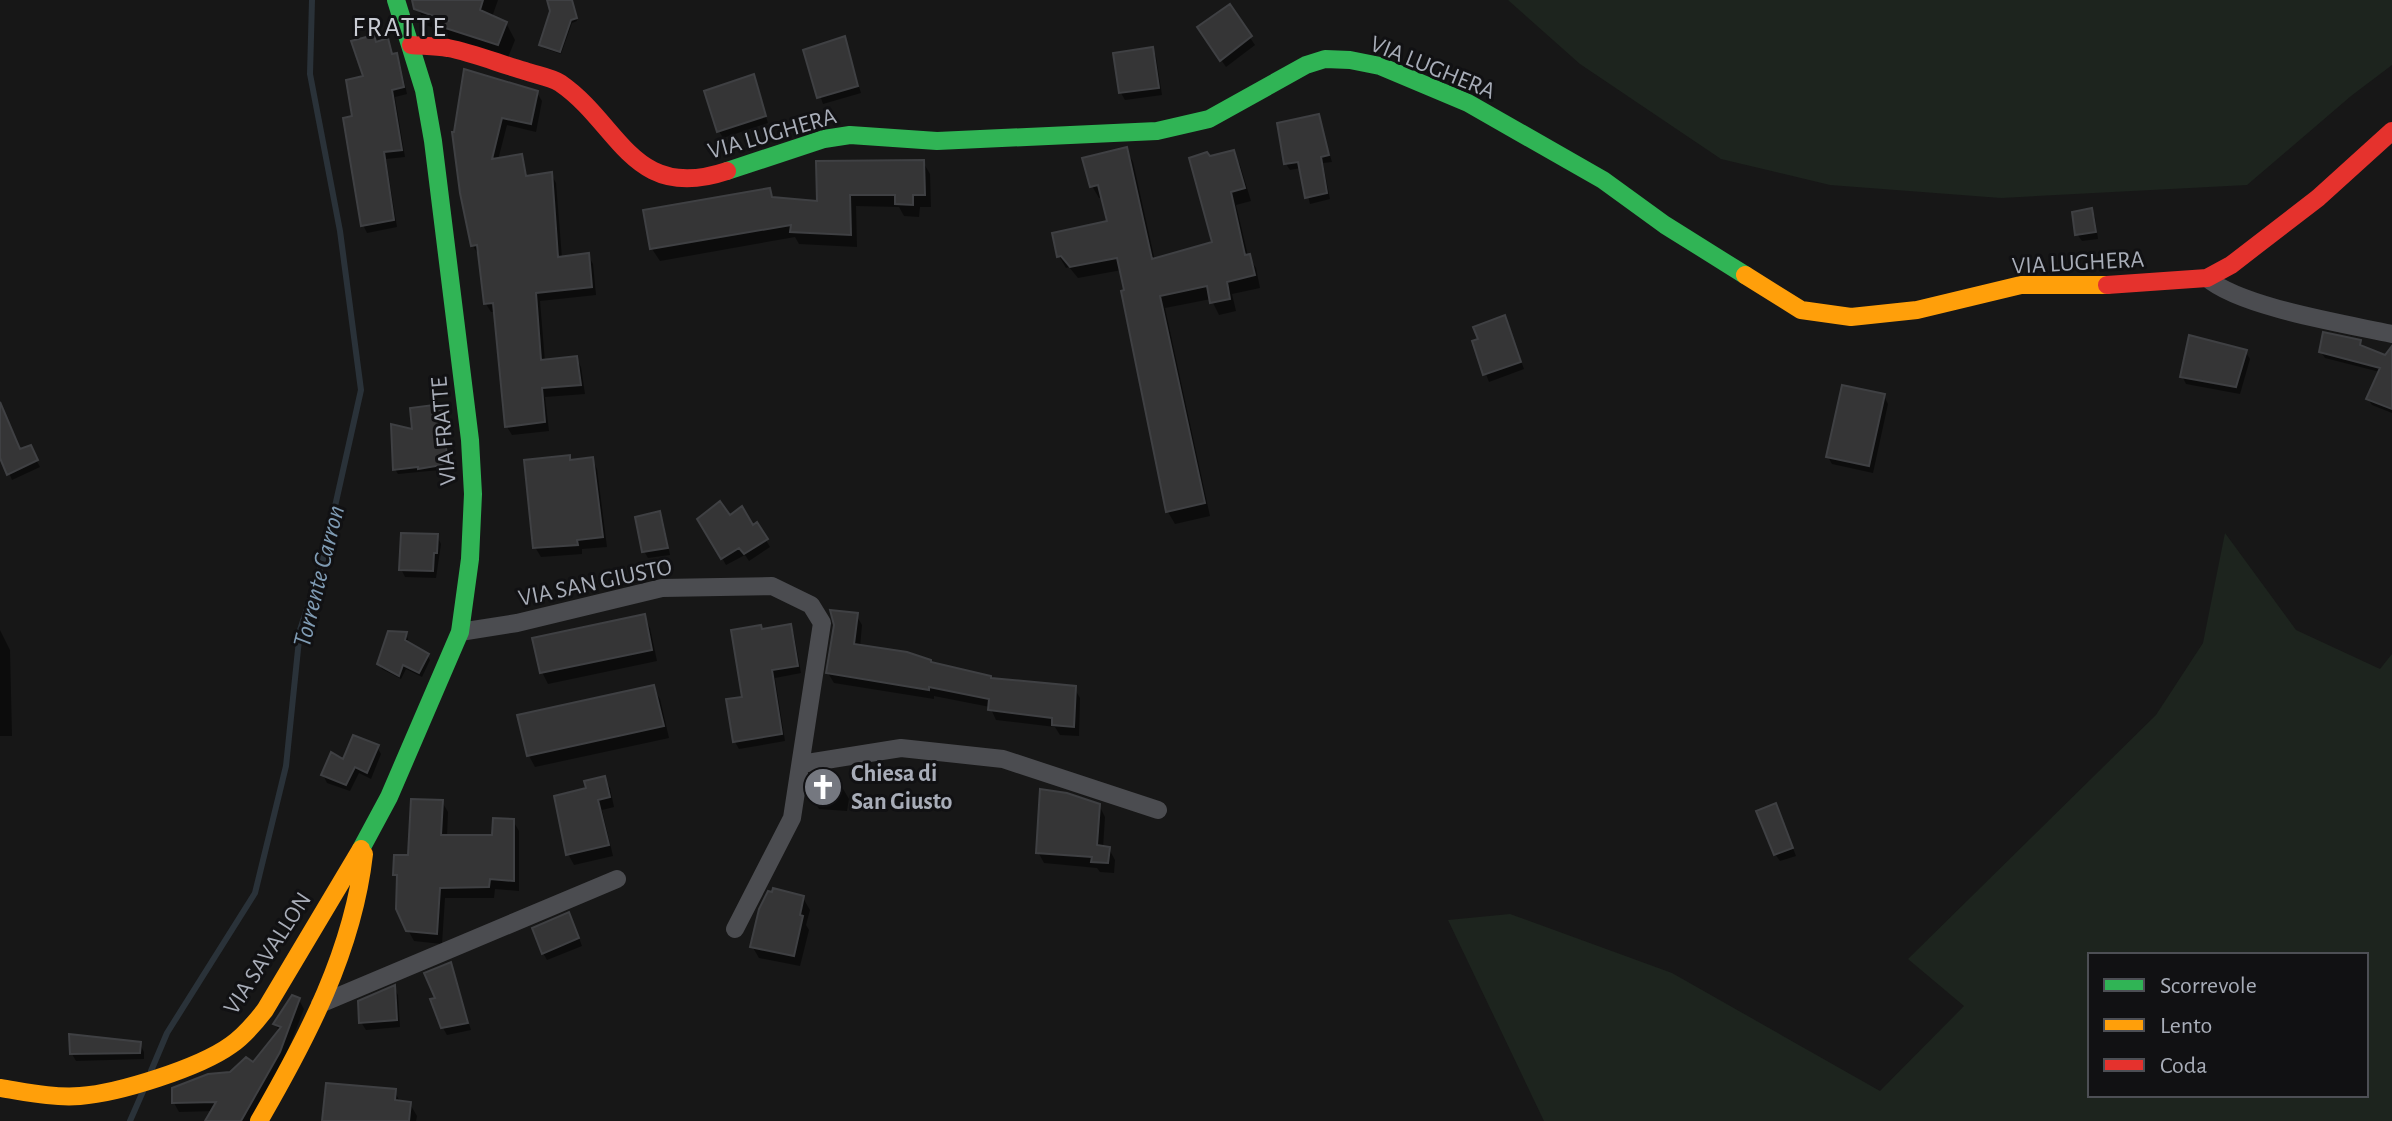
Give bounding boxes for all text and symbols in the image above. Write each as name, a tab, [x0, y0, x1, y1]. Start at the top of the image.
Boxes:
district label: FRATTE	[352, 14, 448, 42]
street label: VIA LUGHERA	[1367, 32, 1499, 104]
street label: VIA LUGHERA	[705, 104, 839, 164]
street label: VIA LUGHERA	[2011, 248, 2145, 278]
street label: VIA FRATTE	[427, 375, 461, 486]
water label: Torrente Carron	[289, 503, 349, 650]
street label: VIA SAN GIUSTO	[516, 555, 674, 611]
place label: Chiesa di San Giusto	[851, 762, 953, 814]
church icon: Chiesa di San Giusto	[802, 766, 844, 808]
street label: VIA SAVALLON	[220, 888, 316, 1019]
legend	[2088, 953, 2368, 1097]
text: Scorrevole	[2160, 974, 2257, 998]
text: Lento	[2160, 1014, 2212, 1038]
text: Coda	[2160, 1054, 2207, 1078]

